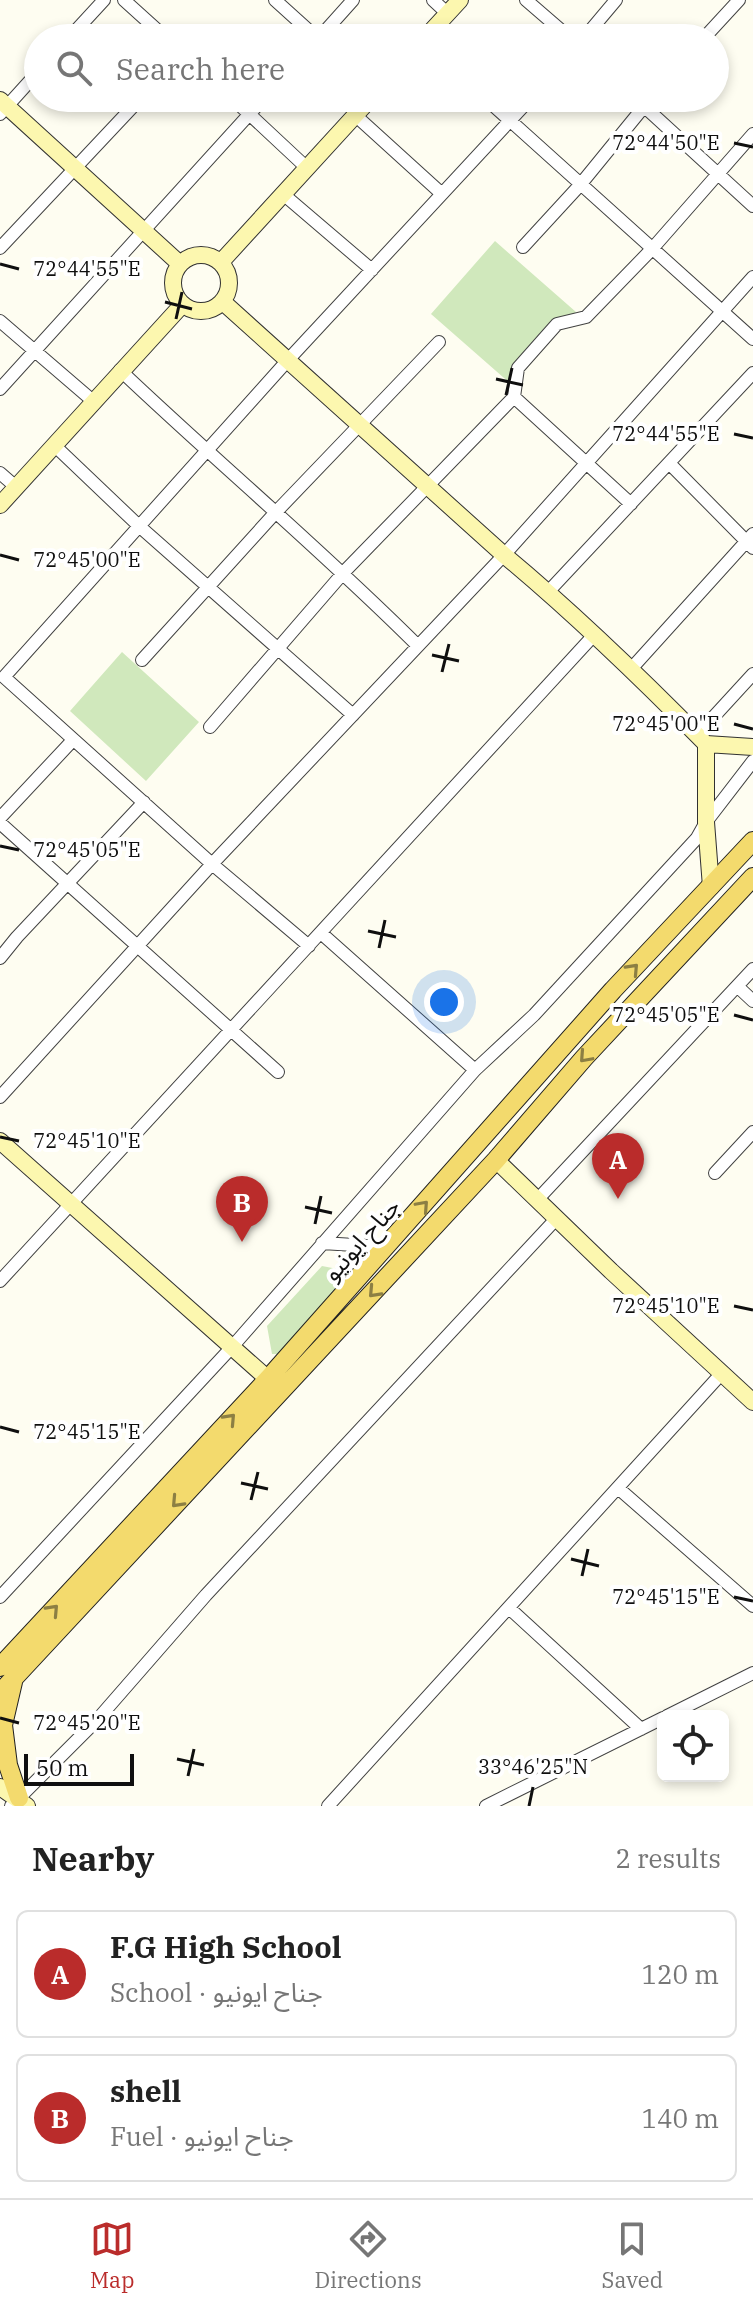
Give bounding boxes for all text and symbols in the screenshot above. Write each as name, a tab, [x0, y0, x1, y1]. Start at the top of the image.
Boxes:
search box	[24, 24, 729, 112]
icon: search	[52, 46, 96, 90]
text: Search here	[116, 49, 285, 88]
text: 72°44'50"E	[612, 129, 720, 156]
text: 72°44'55"E	[33, 255, 141, 282]
text: 72°44'55"E	[612, 420, 720, 447]
text: 72°45'00"E	[33, 546, 141, 573]
text: 72°45'00"E	[612, 710, 720, 737]
text: 72°45'05"E	[33, 836, 141, 863]
one-way arrow	[623, 964, 638, 978]
your location	[424, 982, 464, 1022]
text: 72°45'05"E	[612, 1001, 720, 1028]
one-way arrow	[580, 1048, 595, 1062]
text: 72°45'10"E	[33, 1127, 141, 1154]
pin: A	[592, 1133, 644, 1199]
pin: B	[216, 1176, 268, 1242]
street label: جناح ایونیو	[315, 1191, 408, 1289]
one-way arrow	[414, 1200, 428, 1215]
one-way arrow	[369, 1282, 383, 1297]
text: 72°45'10"E	[612, 1292, 720, 1319]
one-way arrow	[221, 1414, 236, 1428]
text: 72°45'15"E	[33, 1418, 141, 1445]
one-way arrow	[173, 1493, 187, 1508]
text: 72°45'15"E	[612, 1583, 720, 1610]
one-way arrow	[44, 1604, 58, 1619]
text: 72°45'20"E	[33, 1709, 141, 1736]
map controls	[657, 1710, 729, 1782]
button: locate	[657, 1710, 729, 1782]
scale bar	[24, 1750, 134, 1786]
text: 50 m	[36, 1753, 88, 1782]
text: 33°46'25"N	[478, 1753, 588, 1780]
text: Nearby	[32, 1836, 154, 1880]
text: 2 results	[615, 1841, 721, 1875]
text: F.G High School	[110, 1927, 342, 1966]
text: A	[51, 1957, 69, 1991]
text: 120 m	[641, 1957, 719, 1991]
text: School · جناح ایونیو	[110, 1975, 322, 2009]
text: shell	[110, 2071, 181, 2110]
text: B	[51, 2101, 69, 2135]
text: 140 m	[641, 2101, 719, 2135]
text: Fuel · جناح ایونیو	[110, 2119, 294, 2153]
tab: Map	[90, 2217, 135, 2294]
tab: Directions	[314, 2217, 422, 2294]
tab: Saved	[601, 2217, 663, 2294]

